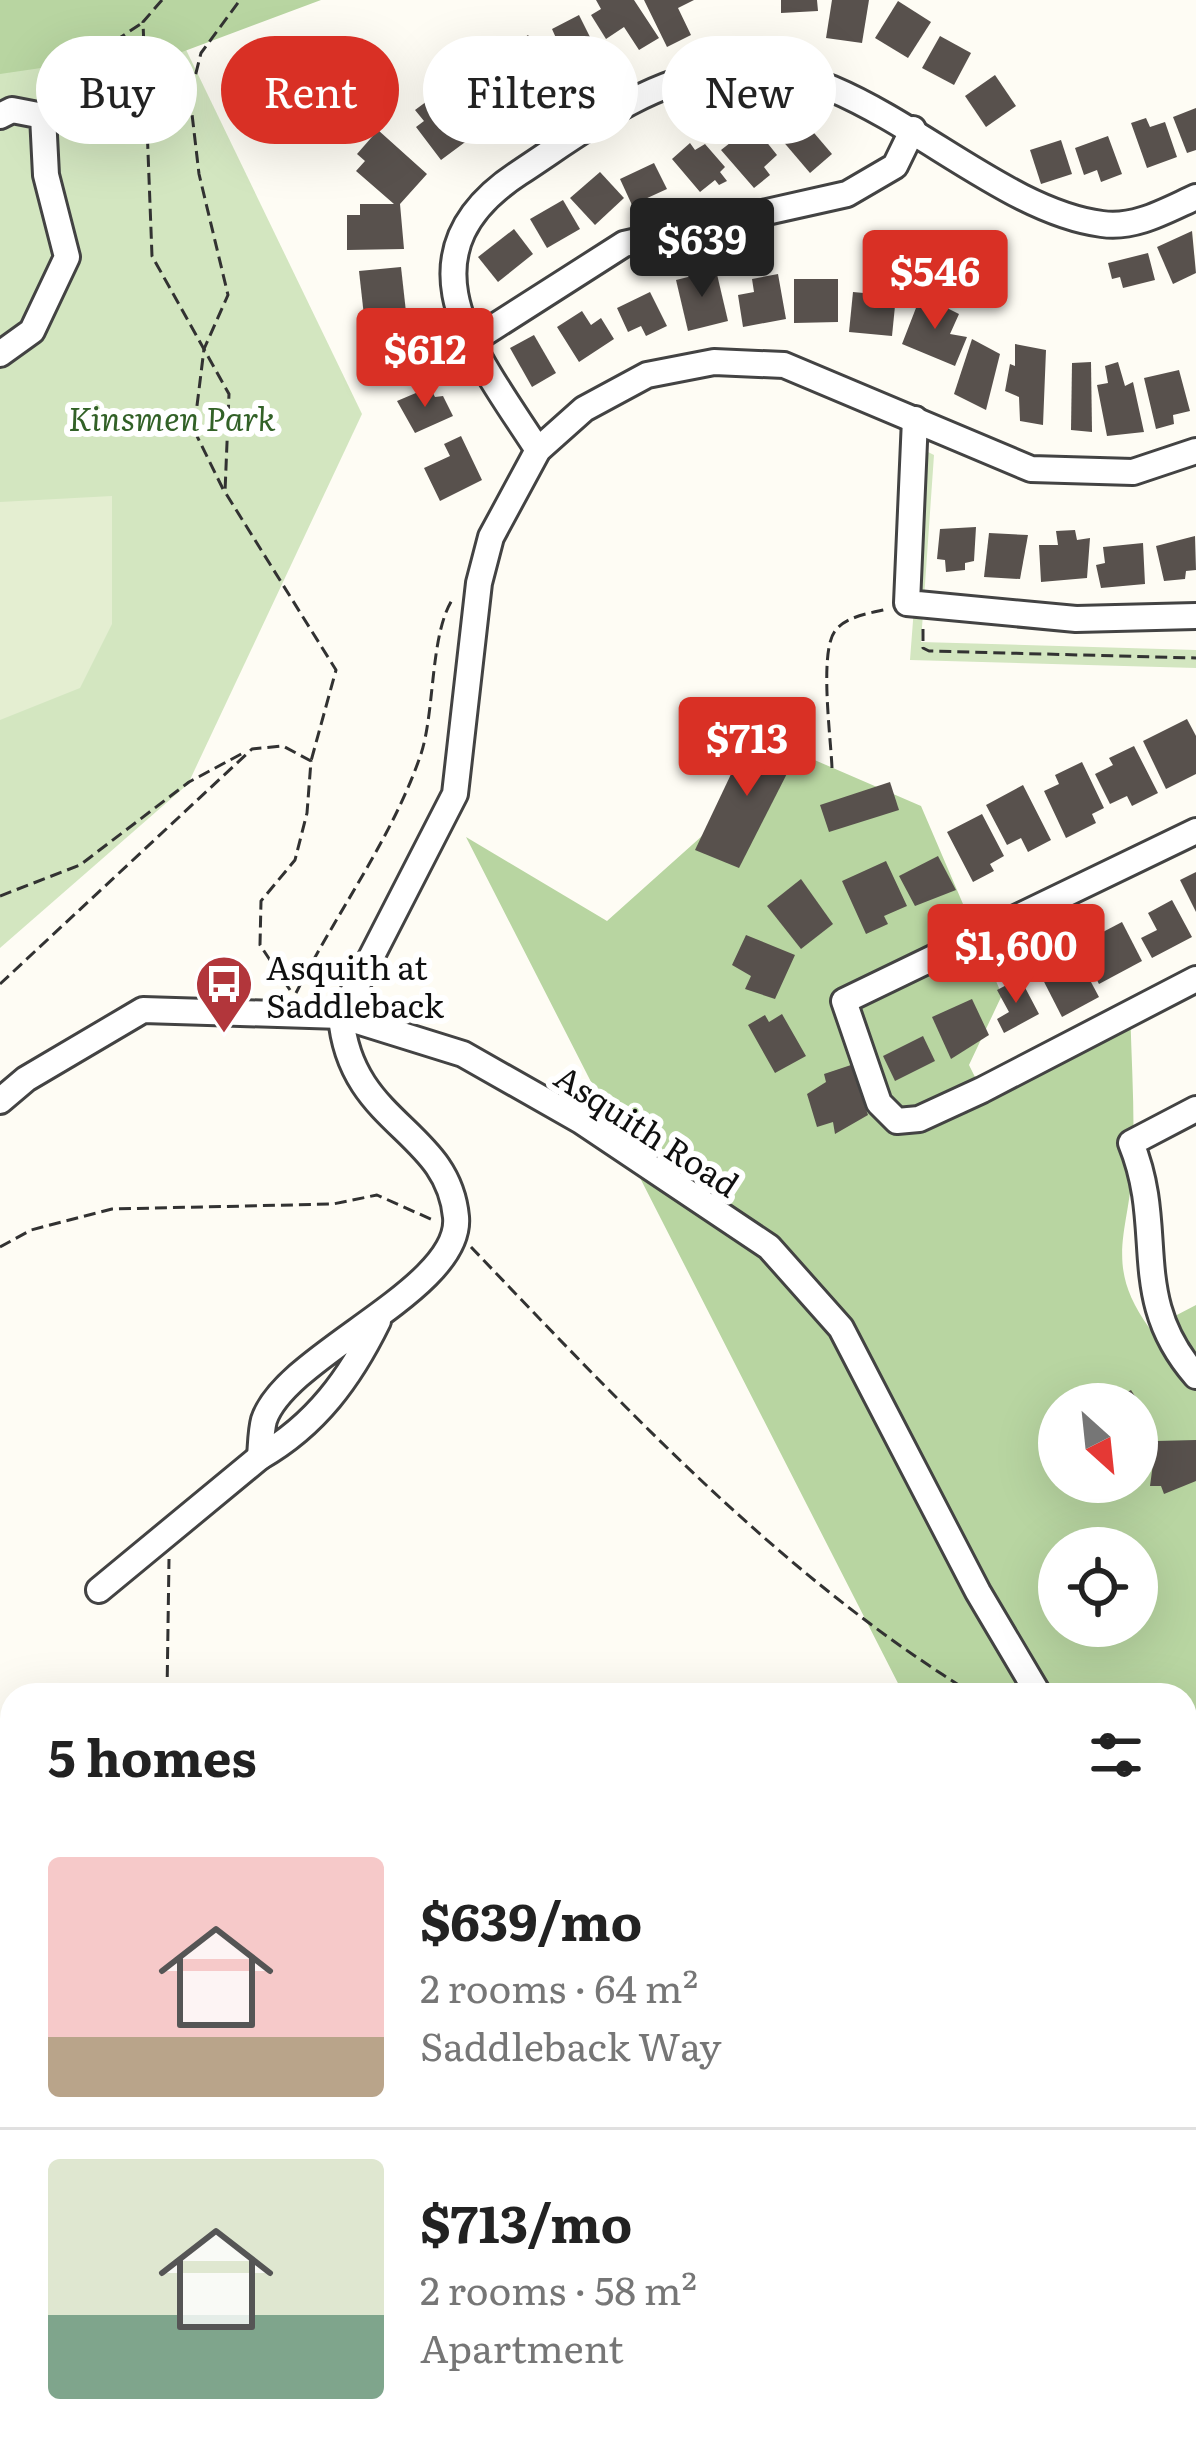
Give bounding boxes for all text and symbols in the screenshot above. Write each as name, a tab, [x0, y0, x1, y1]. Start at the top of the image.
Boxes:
chip: Buy	[36, 36, 197, 144]
chip: Rent	[221, 36, 399, 144]
chip: Filters	[423, 36, 638, 144]
chip: New	[662, 36, 836, 144]
pin: $639	[631, 198, 773, 300]
text: $639	[657, 208, 747, 266]
pin: $546	[864, 230, 1006, 332]
text: $546	[890, 240, 980, 298]
pin: $612	[354, 308, 496, 410]
text: $612	[383, 318, 467, 376]
park label: Kinsmen Park	[68, 392, 276, 441]
pin: $713	[676, 697, 818, 799]
text: $713	[706, 707, 788, 765]
pin: $1,600	[918, 904, 1114, 1006]
text: $1,600	[955, 914, 1077, 972]
place label: Asquith at Saddleback	[266, 941, 445, 1028]
bus stop icon: Asquith at Saddleback	[193, 953, 255, 1035]
street label: Asquith Road	[546, 1051, 750, 1207]
north arrow	[1038, 1383, 1158, 1503]
map controls	[1038, 1383, 1158, 1647]
button: locate	[1038, 1527, 1158, 1647]
text: 5 homes	[48, 1717, 257, 1793]
icon: filters	[1083, 1722, 1149, 1788]
text: $639/mo	[420, 1881, 642, 1957]
icon: home	[144, 1905, 288, 2049]
text: 2 rooms · 64 m²	[420, 1957, 698, 2015]
text: Saddleback Way	[420, 2015, 721, 2073]
text: $713/mo	[420, 2183, 632, 2259]
icon: home	[144, 2207, 288, 2351]
text: 2 rooms · 58 m²	[420, 2259, 697, 2317]
text: Apartment	[420, 2317, 624, 2375]

